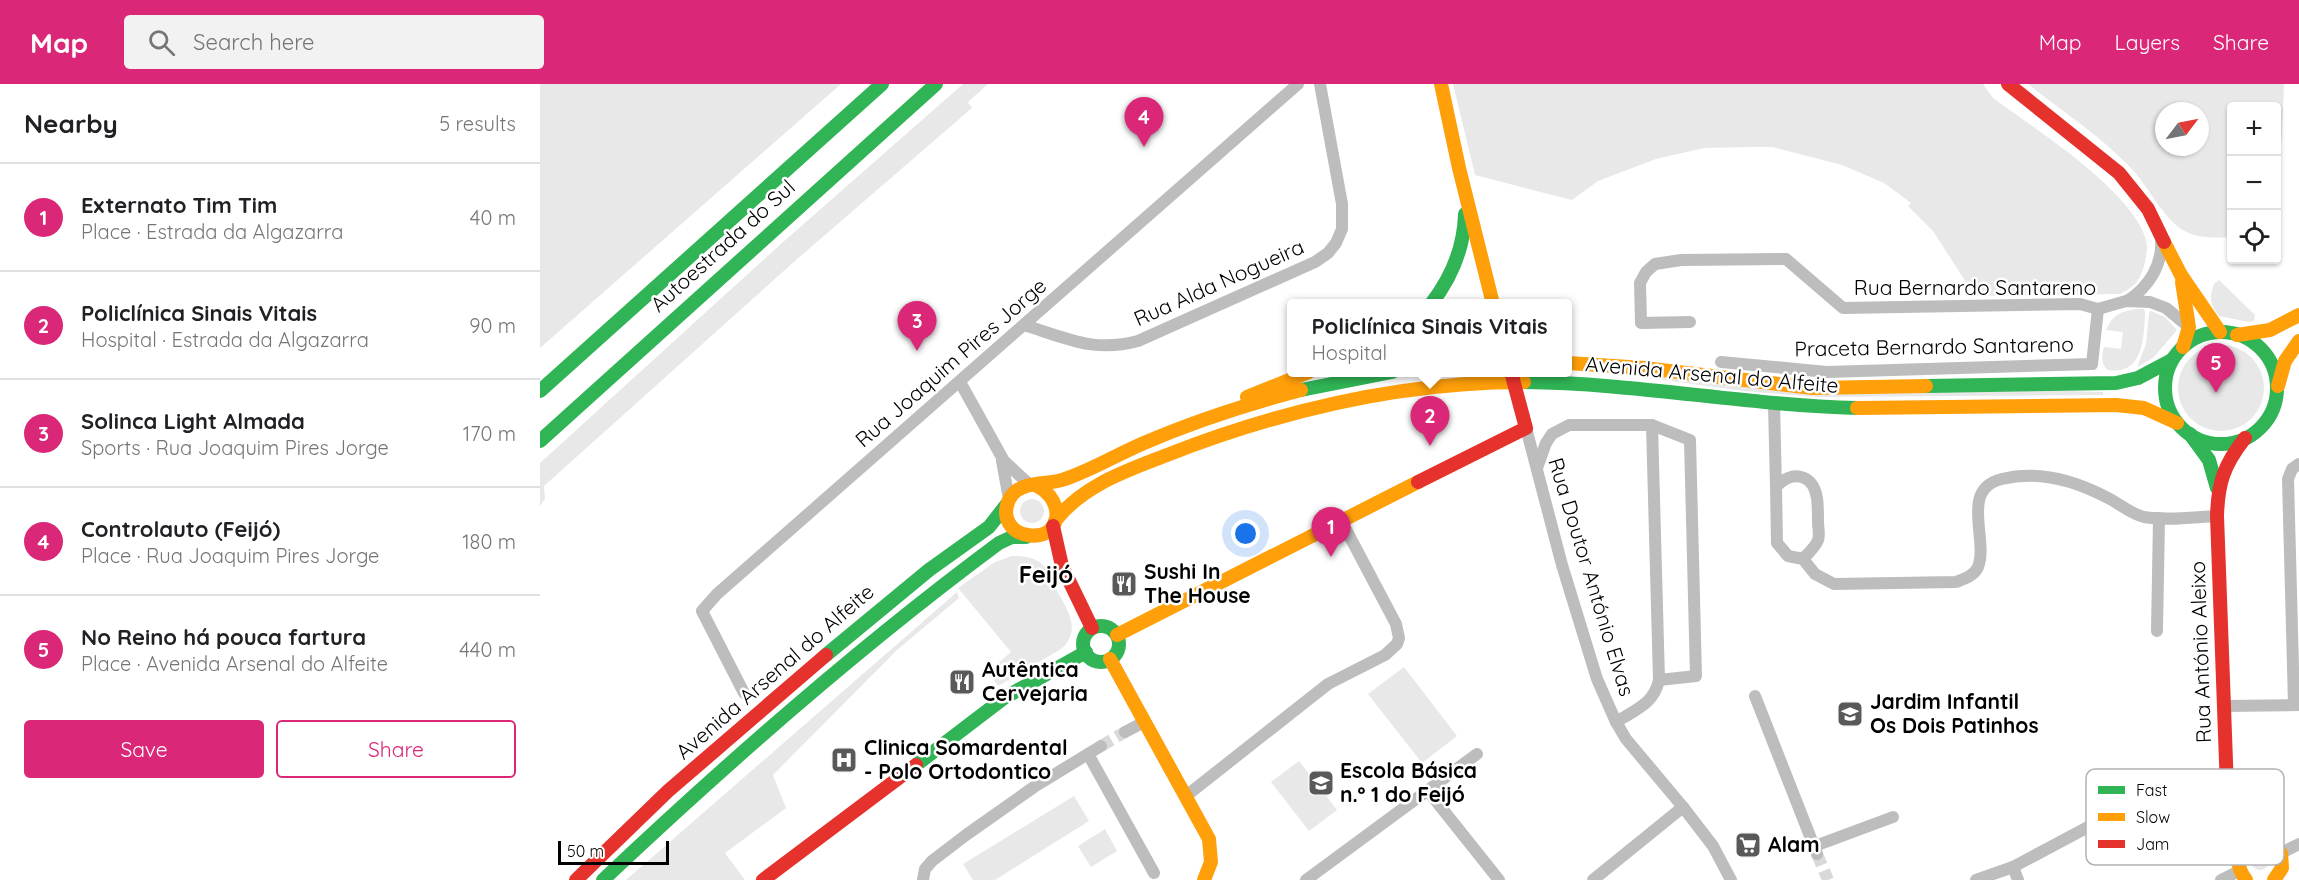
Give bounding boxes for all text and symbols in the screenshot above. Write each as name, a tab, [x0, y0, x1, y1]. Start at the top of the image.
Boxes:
search box	[124, 15, 544, 69]
text: Map	[30, 25, 88, 60]
icon: search	[145, 26, 178, 59]
text: Search here	[193, 28, 315, 56]
text: Map	[2039, 29, 2082, 55]
text: Layers	[2115, 29, 2180, 55]
text: Share	[2213, 29, 2269, 55]
pin: 4	[1124, 98, 1164, 147]
north arrow	[2155, 102, 2209, 156]
map controls	[2227, 102, 2281, 264]
button: +	[2227, 102, 2281, 156]
text: Nearby	[24, 107, 118, 140]
text: 5 results	[439, 111, 516, 136]
button: −	[2227, 156, 2281, 210]
street label: Autoestrada do Sul	[645, 174, 800, 317]
text: Externato Tim Tim	[81, 191, 277, 219]
text: 1	[40, 205, 47, 230]
text: 40 m	[470, 205, 516, 230]
button: locate	[2227, 210, 2281, 264]
text: Place · Estrada da Algazarra	[81, 219, 343, 244]
street label: Rua Alda Nogueira	[1130, 233, 1308, 331]
street label: Rua Joaquim Pires Jorge	[849, 272, 1051, 452]
street label: Rua Bernardo Santareno	[1854, 274, 2096, 300]
text: Policlínica Sinais Vitais	[81, 299, 317, 327]
popup	[1287, 299, 1572, 377]
pin: 3	[898, 302, 937, 351]
text: Policlínica Sinais Vitais	[1311, 312, 1548, 340]
text: 2	[38, 313, 49, 338]
text: 90 m	[469, 313, 516, 338]
text: Hospital · Estrada da Algazarra	[81, 327, 369, 352]
street label: Praceta Bernardo Santareno	[1794, 331, 2074, 361]
text: Hospital	[1311, 340, 1387, 365]
pin: 5	[2196, 344, 2236, 393]
street label: Avenida Arsenal do Alfeite	[1584, 350, 1840, 398]
pin: 2	[1410, 396, 1450, 446]
text: Solinca Light Almada	[81, 407, 305, 435]
text: 3	[38, 421, 49, 446]
text: 170 m	[463, 421, 516, 446]
text: Sports · Rua Joaquim Pires Jorge	[81, 435, 389, 460]
street label: Rua Doutor António Elvas	[1543, 454, 1641, 699]
pin: 1	[1312, 508, 1350, 557]
text: Controlauto (Feijó)	[81, 515, 280, 543]
your location	[1231, 519, 1260, 548]
text: 4	[38, 529, 49, 554]
text: 180 m	[462, 529, 516, 554]
text: Place · Rua Joaquim Pires Jorge	[81, 543, 379, 568]
place label: Sushi In The House	[1144, 558, 1251, 608]
district label: Feijó	[1019, 559, 1073, 589]
street label: Rua António Aleixo	[2184, 561, 2216, 743]
restaurant icon: Sushi In The House	[1109, 569, 1139, 599]
street label: Avenida Arsenal do Alfeite	[670, 578, 879, 764]
text: No Reino há pouca fartura	[81, 623, 366, 651]
text: 5	[38, 637, 49, 662]
text: 440 m	[459, 637, 516, 662]
text: Place · Avenida Arsenal do Alfeite	[81, 651, 388, 676]
place label: Autêntica Cervejaria	[982, 656, 1088, 706]
restaurant icon: Autêntica Cervejaria	[947, 667, 977, 697]
place label: Jardim Infantil Os Dois Patinhos	[1870, 688, 2039, 738]
school or university icon: Jardim Infantil Os Dois Patinhos	[1835, 699, 1865, 729]
button: Save	[24, 720, 264, 778]
button: Share	[276, 720, 516, 778]
place label: Clinica Somardental - Polo Ortodontico	[864, 734, 1068, 784]
hospital icon: Clinica Somardental - Polo Ortodontico	[829, 745, 859, 775]
place label: Escola Básica n.º 1 do Feijó	[1340, 757, 1477, 807]
school or university icon: Escola Básica n.º 1 do Feijó	[1306, 768, 1336, 798]
legend	[2086, 769, 2284, 865]
text: Fast	[2136, 780, 2167, 800]
text: Slow	[2136, 807, 2170, 827]
supermarket icon: Alam	[1733, 830, 1763, 860]
place label: Alam	[1768, 831, 1820, 857]
text: Jam	[2136, 834, 2169, 854]
scale bar	[558, 838, 669, 866]
text: 50 m	[567, 841, 604, 861]

